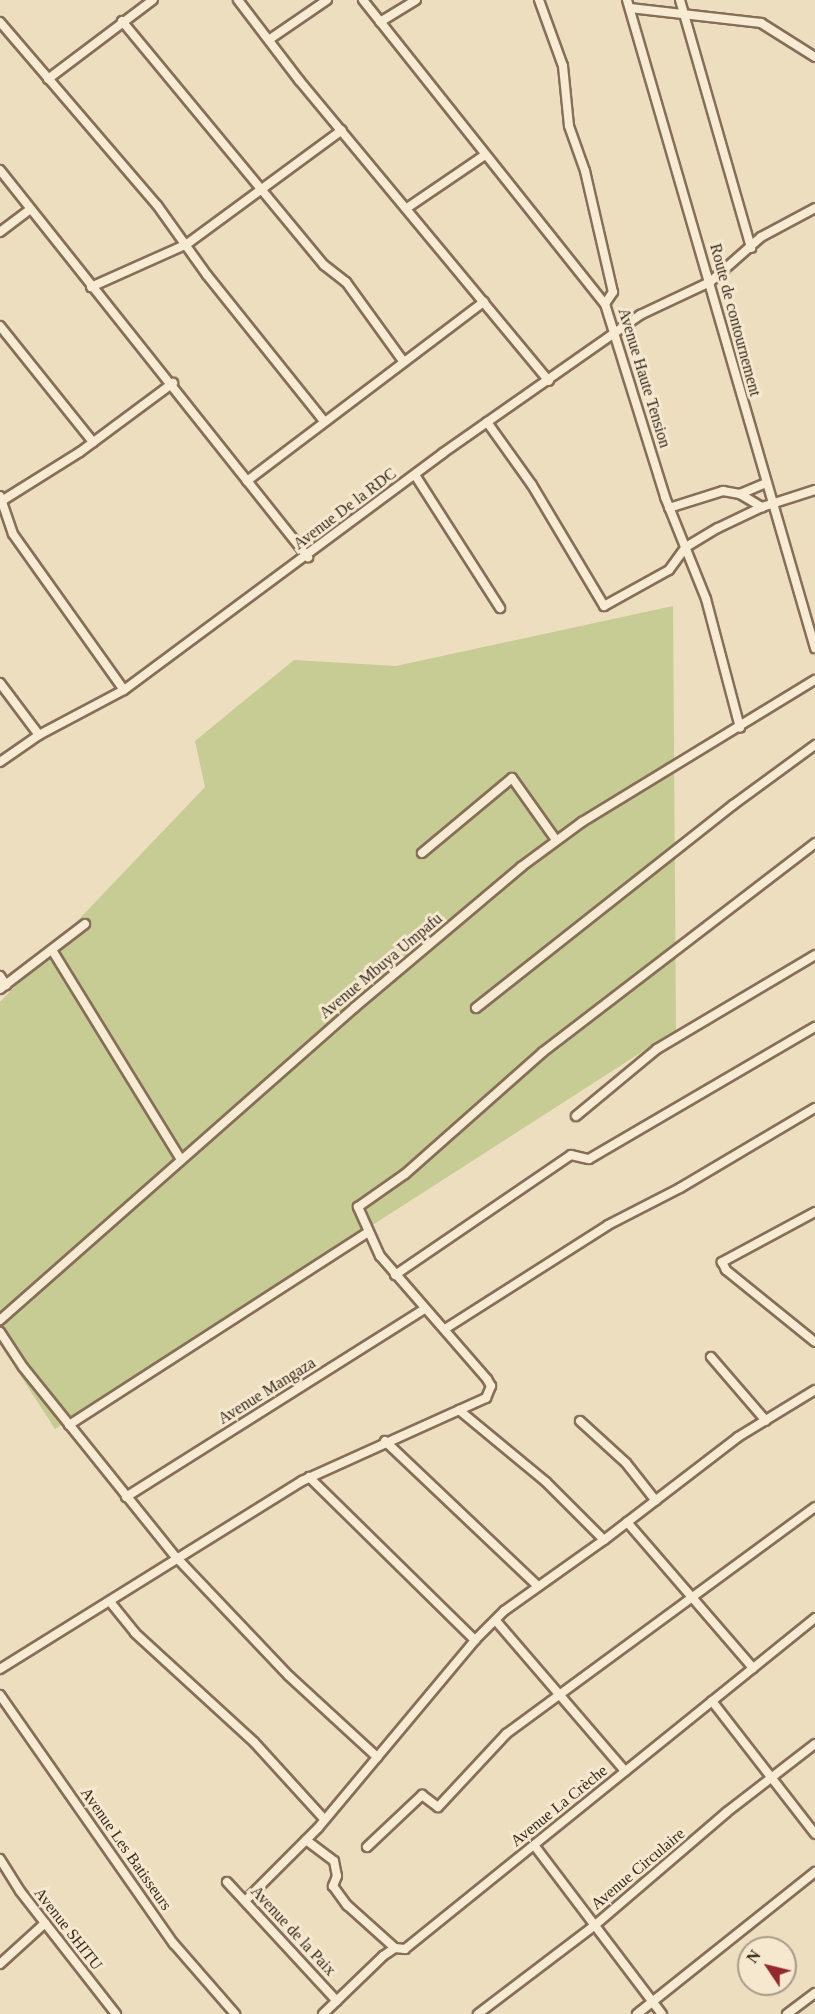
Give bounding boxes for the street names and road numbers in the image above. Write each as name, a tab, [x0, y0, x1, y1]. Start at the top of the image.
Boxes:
street label: Route de contournement	[705, 242, 765, 398]
street label: Avenue Haute Tension	[614, 306, 674, 450]
street label: Avenue De la RDC	[290, 464, 400, 554]
street label: Avenue Mbuya Umpafu	[316, 909, 446, 1023]
street label: Avenue Mangaza	[215, 1353, 319, 1429]
street label: Avenue La Crèche	[507, 1761, 611, 1851]
street label: Avenue Les Batisseurs	[76, 1784, 176, 1914]
street label: Avenue Circulaire	[587, 1824, 689, 1914]
street label: Avenue de la Paix	[247, 1882, 339, 1980]
street label: Avenue SHITU	[30, 1884, 106, 1974]

